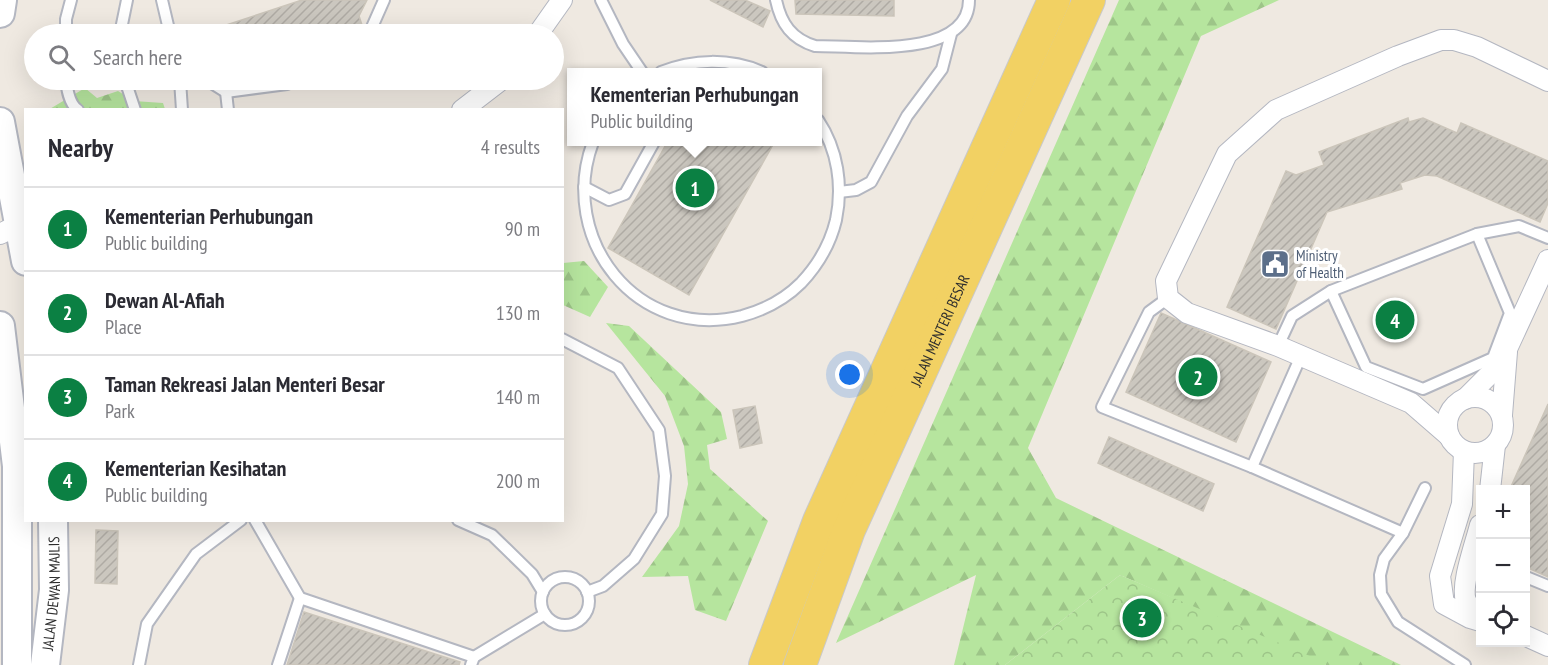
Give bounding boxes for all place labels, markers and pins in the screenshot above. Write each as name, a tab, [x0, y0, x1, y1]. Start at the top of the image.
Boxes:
pin: 1	[676, 166, 714, 210]
place label: Ministry of Health	[1296, 246, 1344, 282]
public building icon: Ministry of Health	[1259, 248, 1291, 280]
pin: 4	[1376, 298, 1414, 342]
pin: 2	[1178, 354, 1218, 400]
pin: 3	[1122, 596, 1162, 640]

